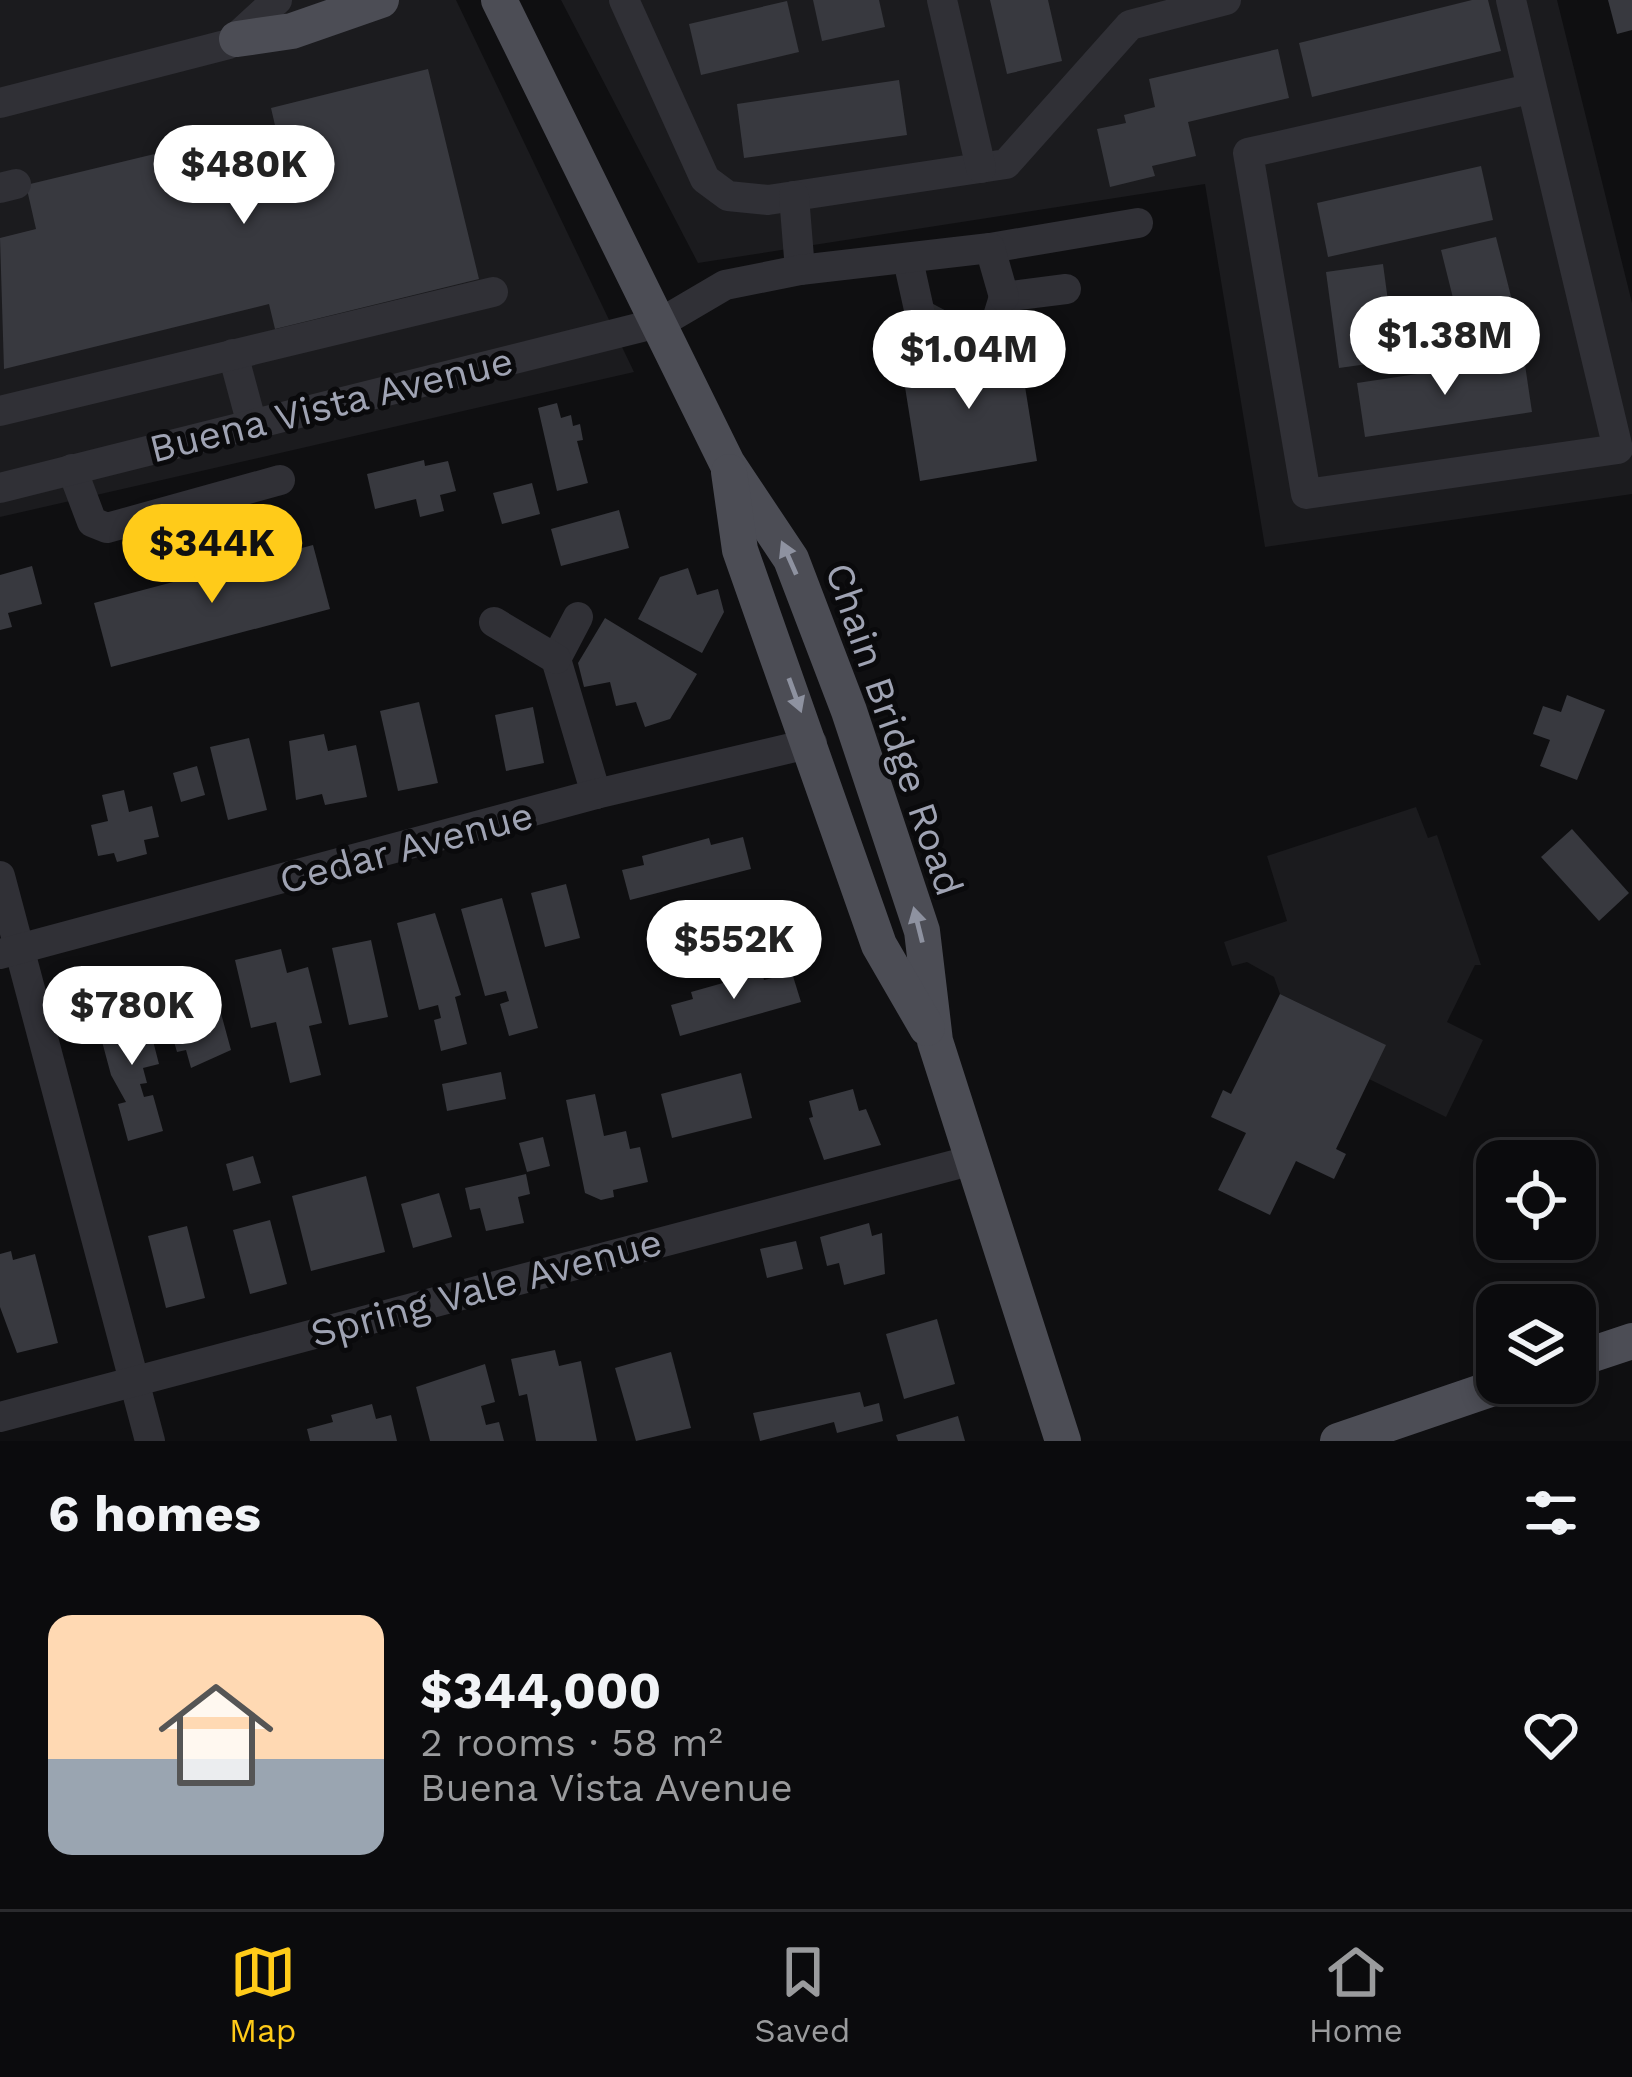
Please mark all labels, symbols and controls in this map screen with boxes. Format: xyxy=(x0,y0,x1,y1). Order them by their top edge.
pin: $480K xyxy=(160,125,328,227)
text: $480K xyxy=(181,141,307,186)
pin: $1.38M xyxy=(1347,296,1543,398)
pin: $1.04M xyxy=(871,310,1067,412)
text: $1.38M xyxy=(1377,312,1513,357)
text: $1.04M xyxy=(900,326,1038,371)
street label: Buena Vista Avenue xyxy=(145,338,517,471)
pin: $344K xyxy=(128,504,296,606)
text: $344K xyxy=(149,520,275,565)
one-way arrow xyxy=(779,540,798,576)
street label: Chain Bridge Road xyxy=(816,557,973,901)
one-way arrow xyxy=(787,677,805,713)
street label: Cedar Avenue xyxy=(275,792,538,903)
pin: $552K xyxy=(650,900,818,1002)
one-way arrow xyxy=(908,907,927,944)
text: $552K xyxy=(674,916,794,961)
pin: $780K xyxy=(48,966,216,1068)
text: $780K xyxy=(70,982,194,1027)
map controls xyxy=(1476,1140,1596,1404)
button: locate xyxy=(1476,1140,1596,1260)
street label: Spring Vale Avenue xyxy=(306,1219,667,1356)
button: layers xyxy=(1476,1284,1596,1404)
icon: filters xyxy=(1518,1480,1584,1546)
text: 6 homes xyxy=(48,1484,261,1543)
text: $344,000 xyxy=(420,1661,661,1720)
icon: home xyxy=(144,1663,288,1807)
icon: heart xyxy=(1518,1702,1584,1768)
text: 2 rooms · 58 m² xyxy=(420,1720,723,1765)
text: Buena Vista Avenue xyxy=(420,1765,793,1810)
tab: Map xyxy=(229,1939,296,2050)
tab: Saved xyxy=(755,1939,850,2050)
tab: Home xyxy=(1309,1939,1403,2050)

